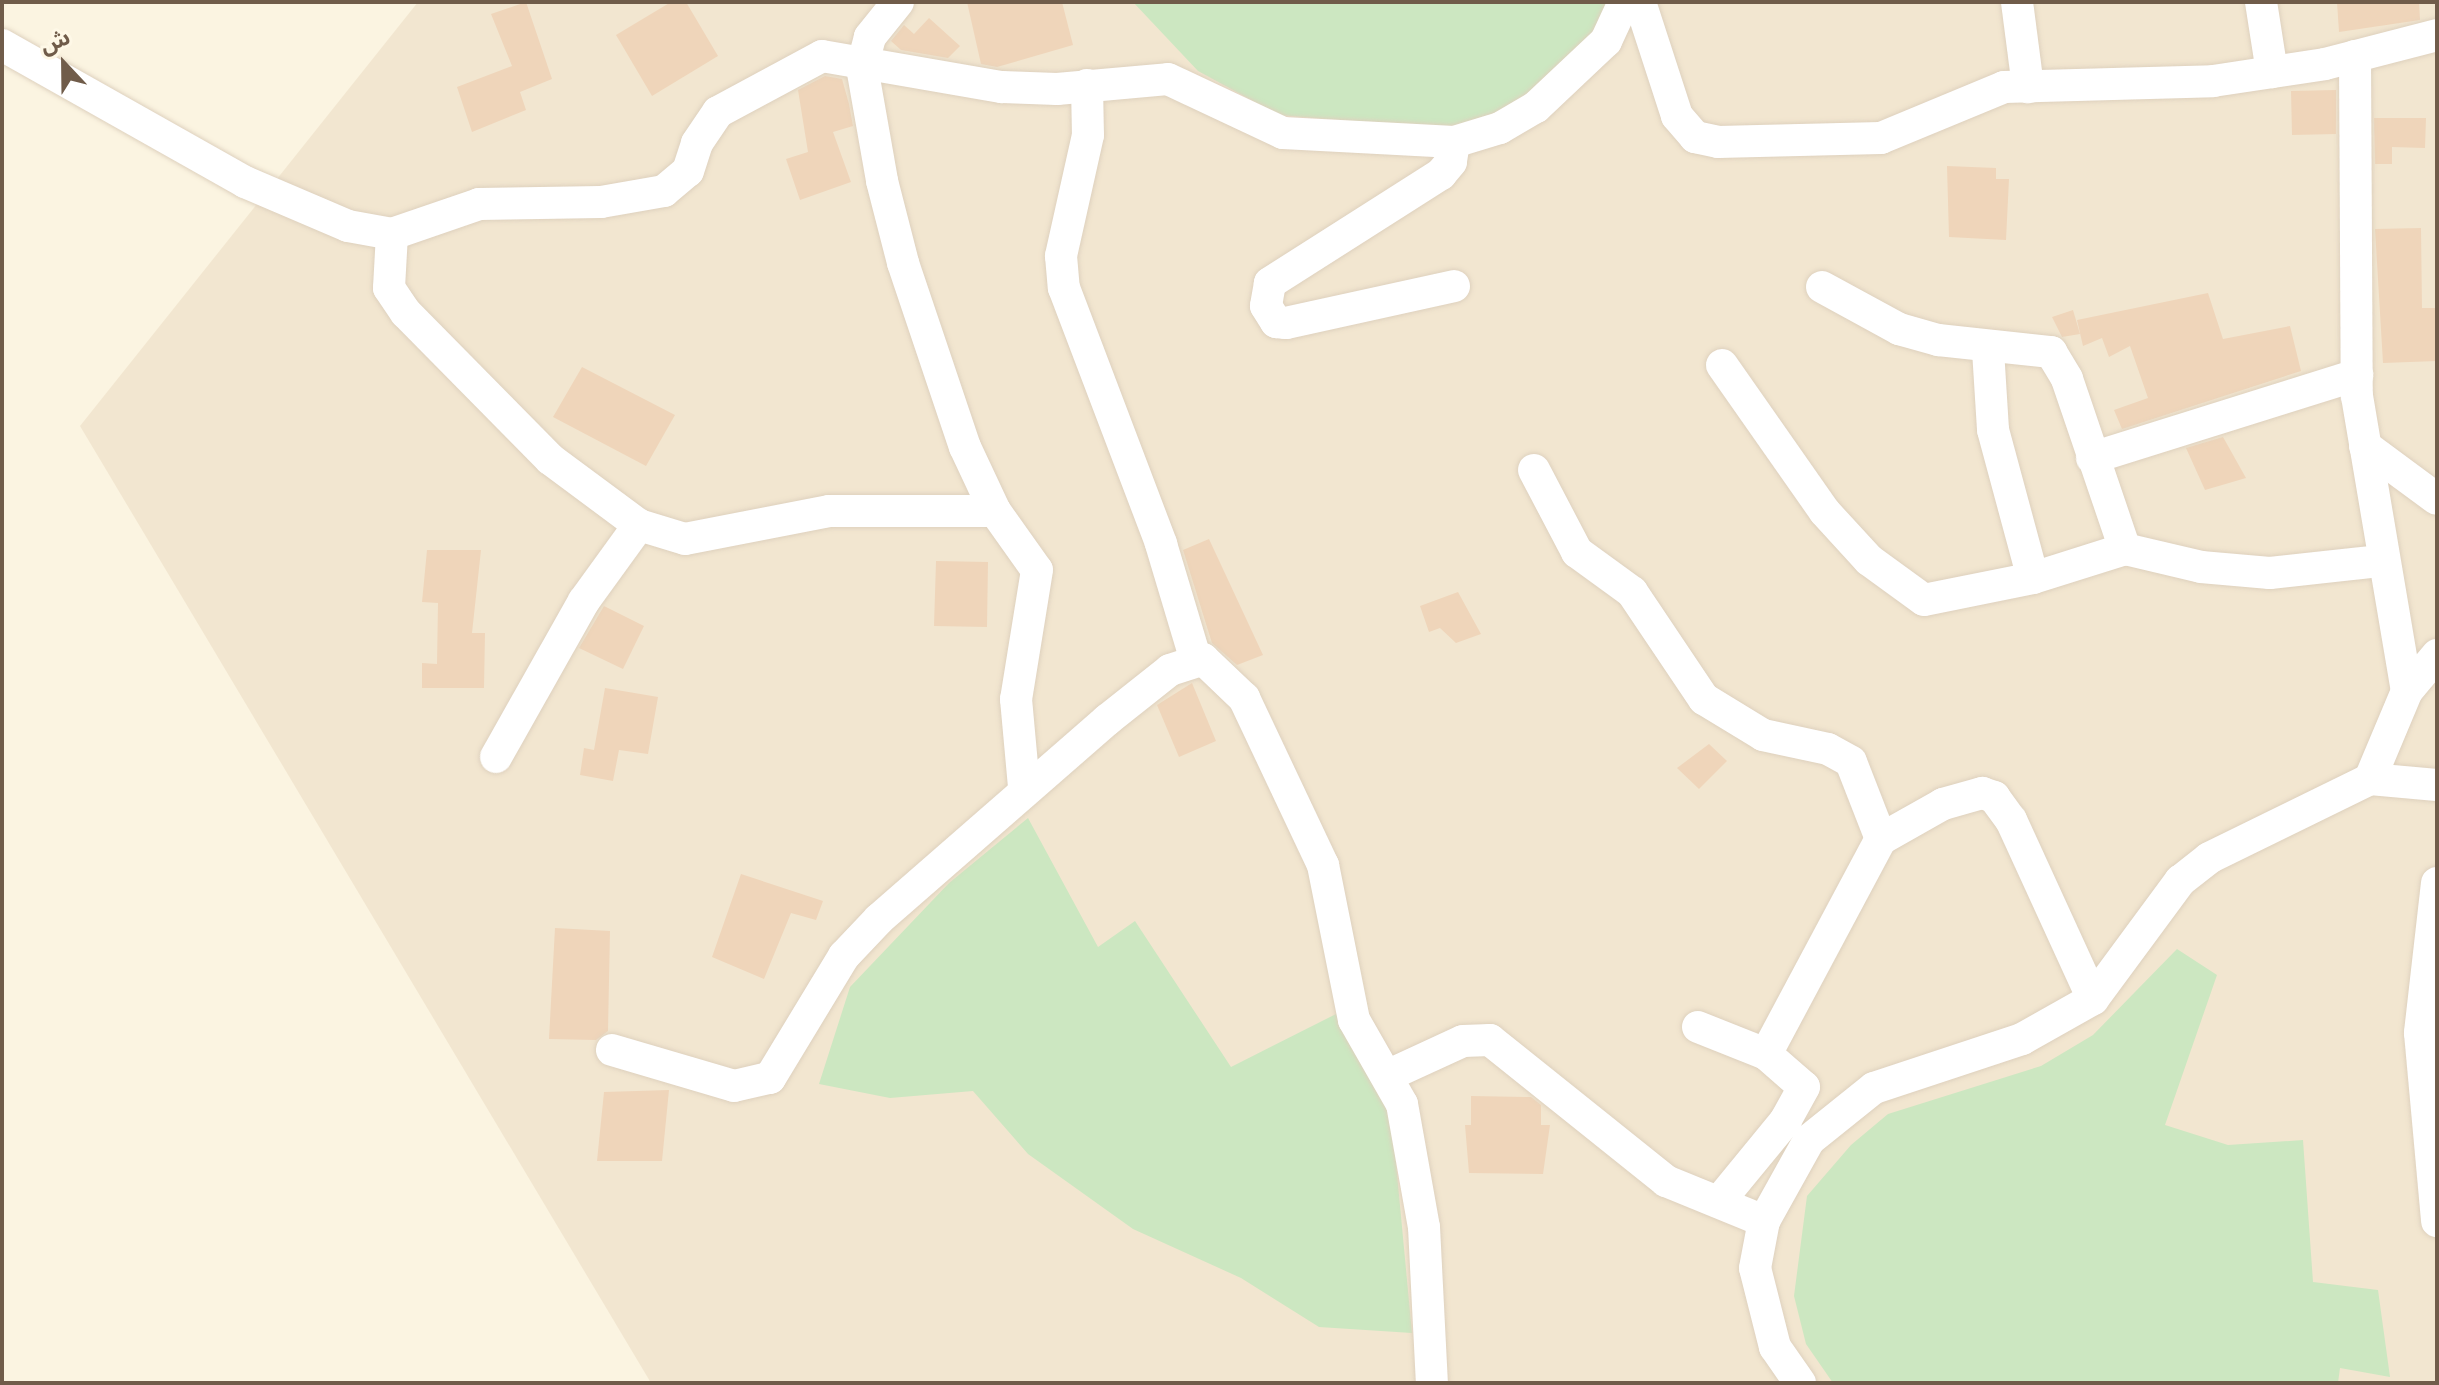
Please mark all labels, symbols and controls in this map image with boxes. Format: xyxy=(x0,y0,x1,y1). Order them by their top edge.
text: ش xyxy=(36,23,74,59)
north arrow xyxy=(24,24,104,104)

